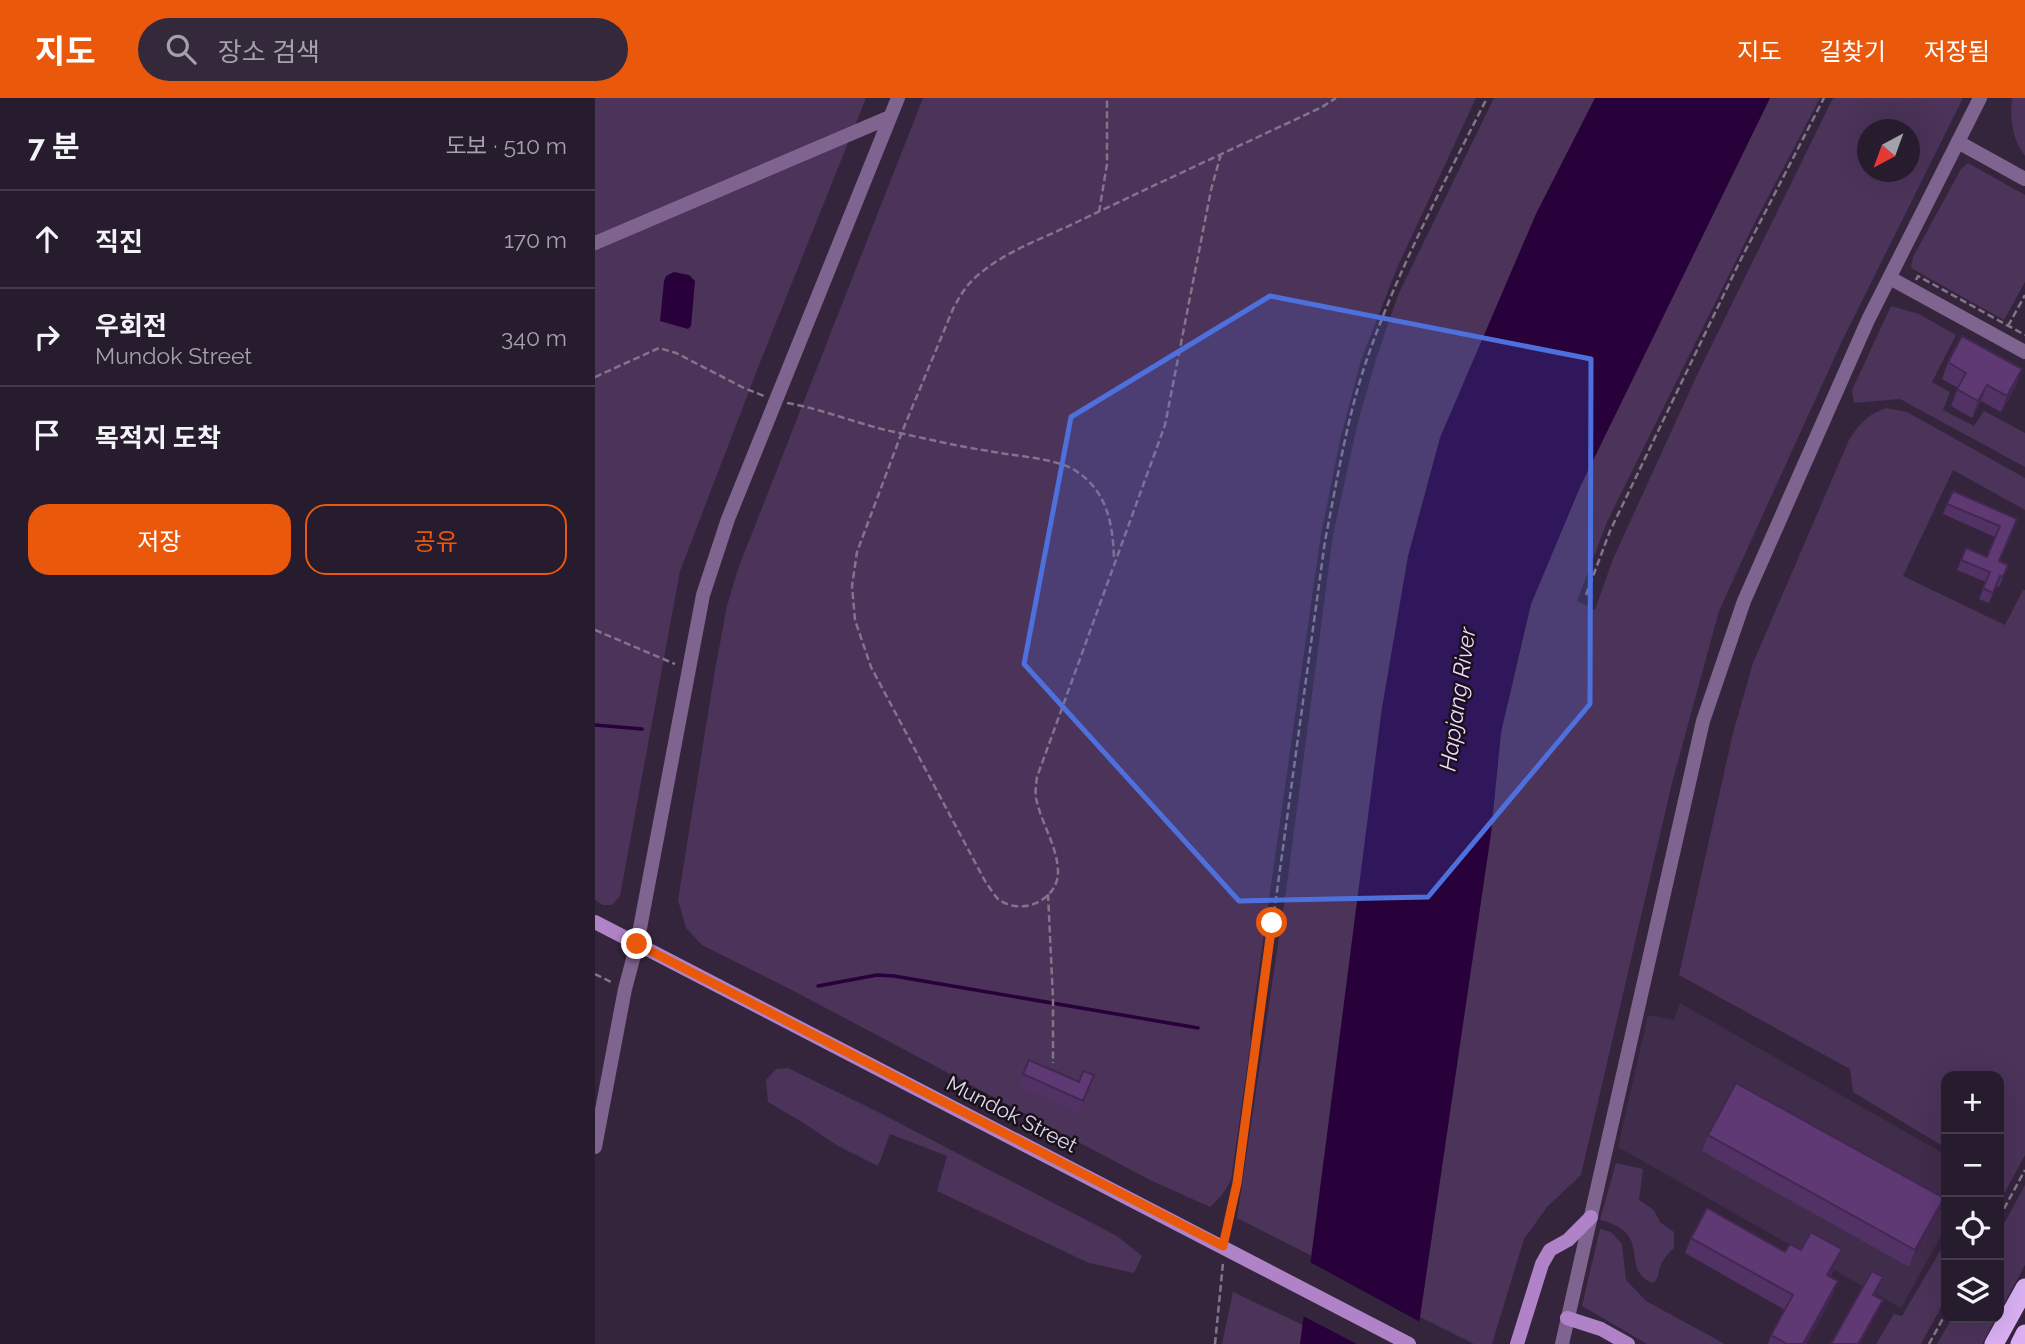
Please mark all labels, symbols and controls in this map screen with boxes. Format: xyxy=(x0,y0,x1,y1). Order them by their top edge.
search box xyxy=(138,18,628,81)
icon: search xyxy=(162,30,200,68)
text: 지도 xyxy=(35,32,96,71)
text: 장소 검색 xyxy=(218,37,320,67)
text: 지도 xyxy=(1737,37,1782,66)
text: 길찾기 xyxy=(1820,37,1886,66)
text: 저장됨 xyxy=(1924,37,1990,66)
north arrow xyxy=(1857,119,1920,182)
text: 7 분 xyxy=(28,129,80,164)
text: 도보 · 510 m xyxy=(445,132,567,159)
icon: ahead xyxy=(28,220,66,258)
text: 170 m xyxy=(504,226,567,253)
text: 직진 xyxy=(95,227,143,257)
text: 우회전 xyxy=(95,311,167,341)
icon: right xyxy=(28,318,66,356)
text: 340 m xyxy=(501,324,567,351)
text: Mundok Street xyxy=(95,342,252,369)
icon: arrive xyxy=(28,416,66,454)
text: 목적지 도착 xyxy=(95,423,221,453)
button: 저장 xyxy=(28,504,291,575)
button: 공유 xyxy=(305,504,567,575)
water label: Hapjang River xyxy=(1434,624,1481,773)
route start xyxy=(1256,907,1287,938)
route end xyxy=(621,928,652,959)
street label: Mundok Street xyxy=(942,1070,1082,1158)
map controls xyxy=(1941,1071,2004,1323)
button: + xyxy=(1941,1071,2004,1134)
button: − xyxy=(1941,1134,2004,1197)
button: locate xyxy=(1941,1197,2004,1260)
button: layers xyxy=(1941,1260,2004,1323)

